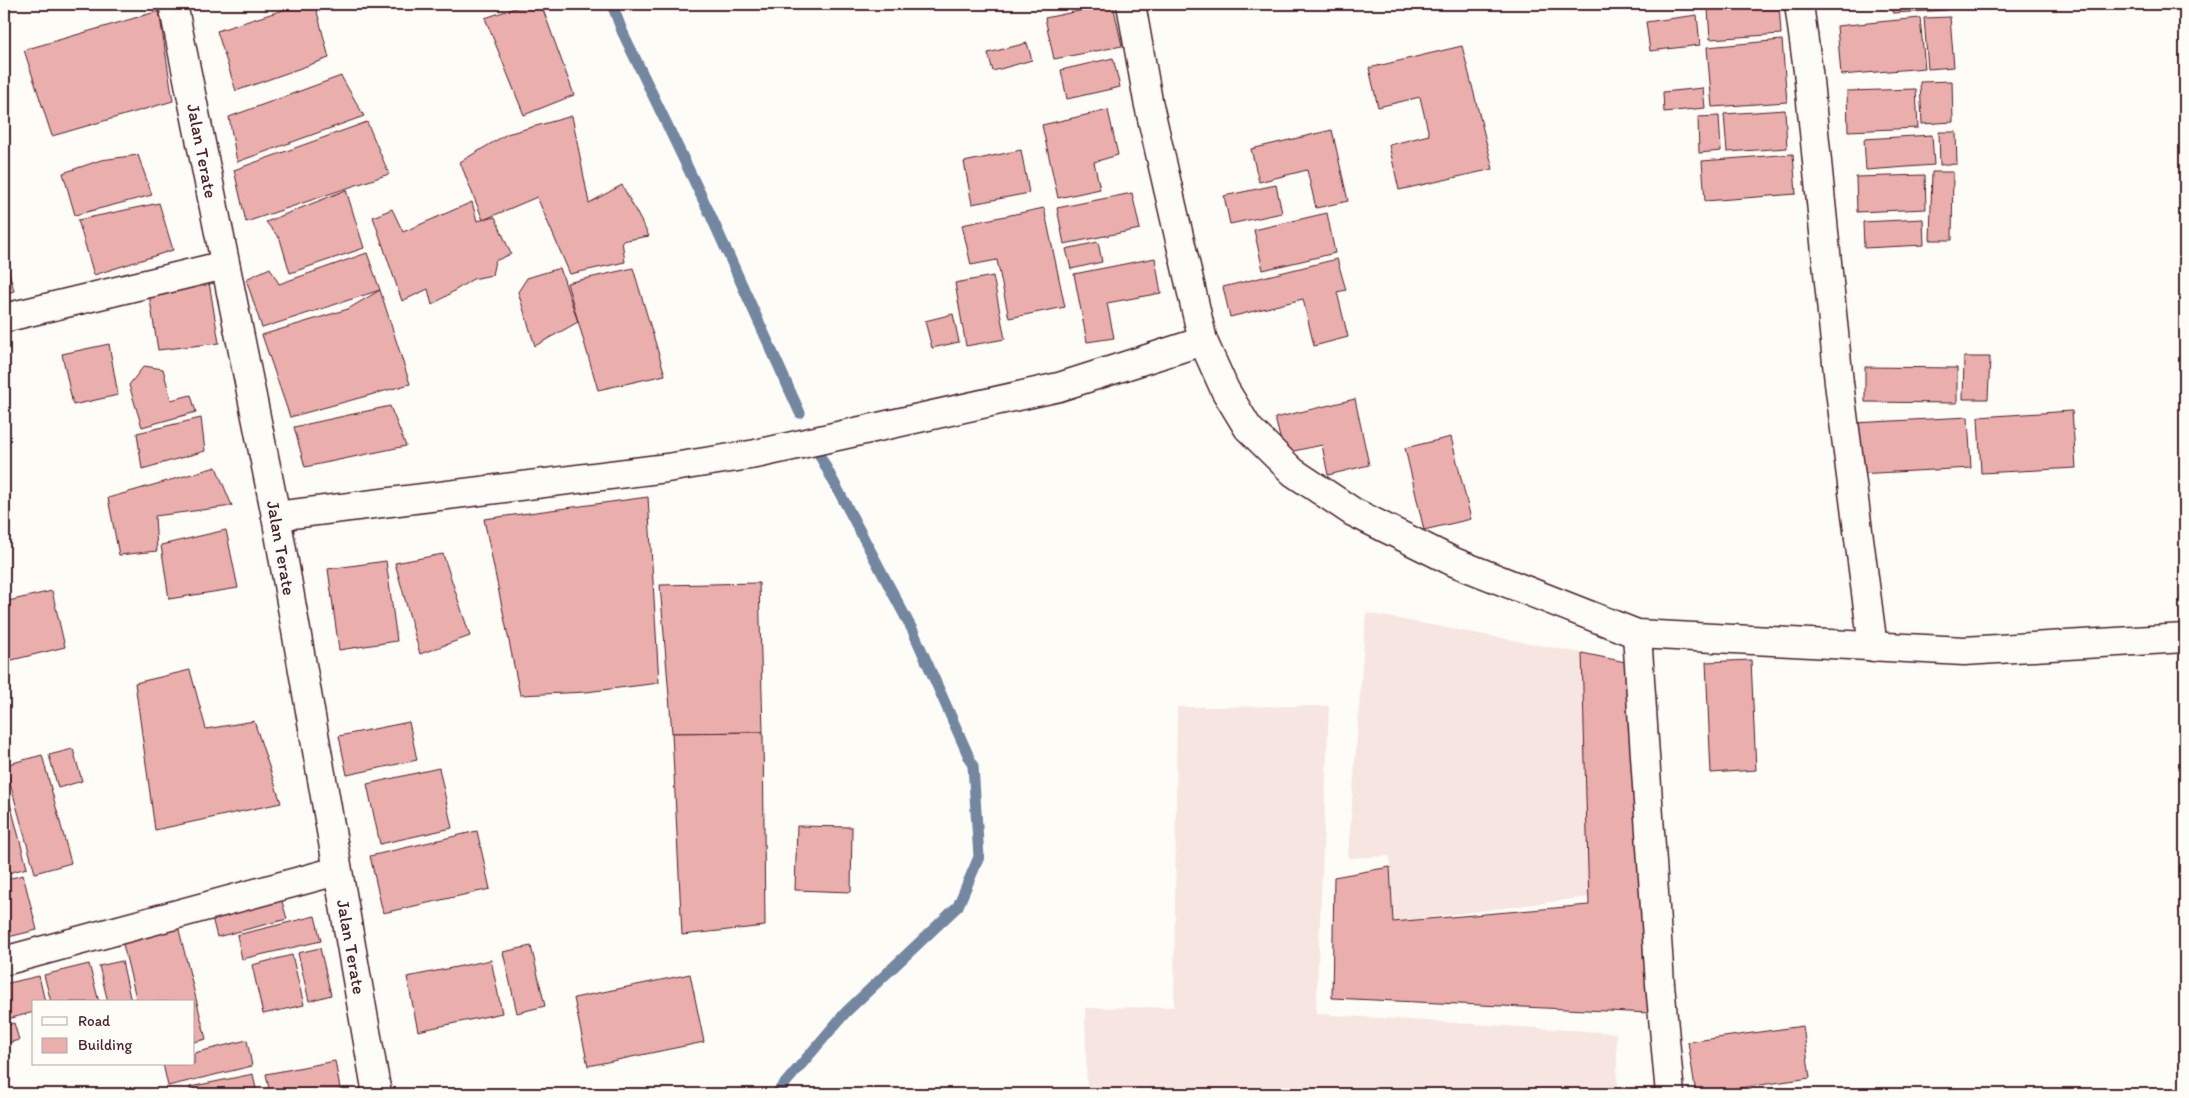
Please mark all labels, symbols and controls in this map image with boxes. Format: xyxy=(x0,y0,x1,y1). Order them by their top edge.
street label: Jalan Terate xyxy=(182,102,222,200)
street label: Jalan Terate xyxy=(262,499,300,597)
street label: Jalan Terate xyxy=(332,898,370,996)
legend xyxy=(32,1000,195,1066)
text: Road xyxy=(78,1012,111,1030)
text: Building xyxy=(78,1036,132,1054)

